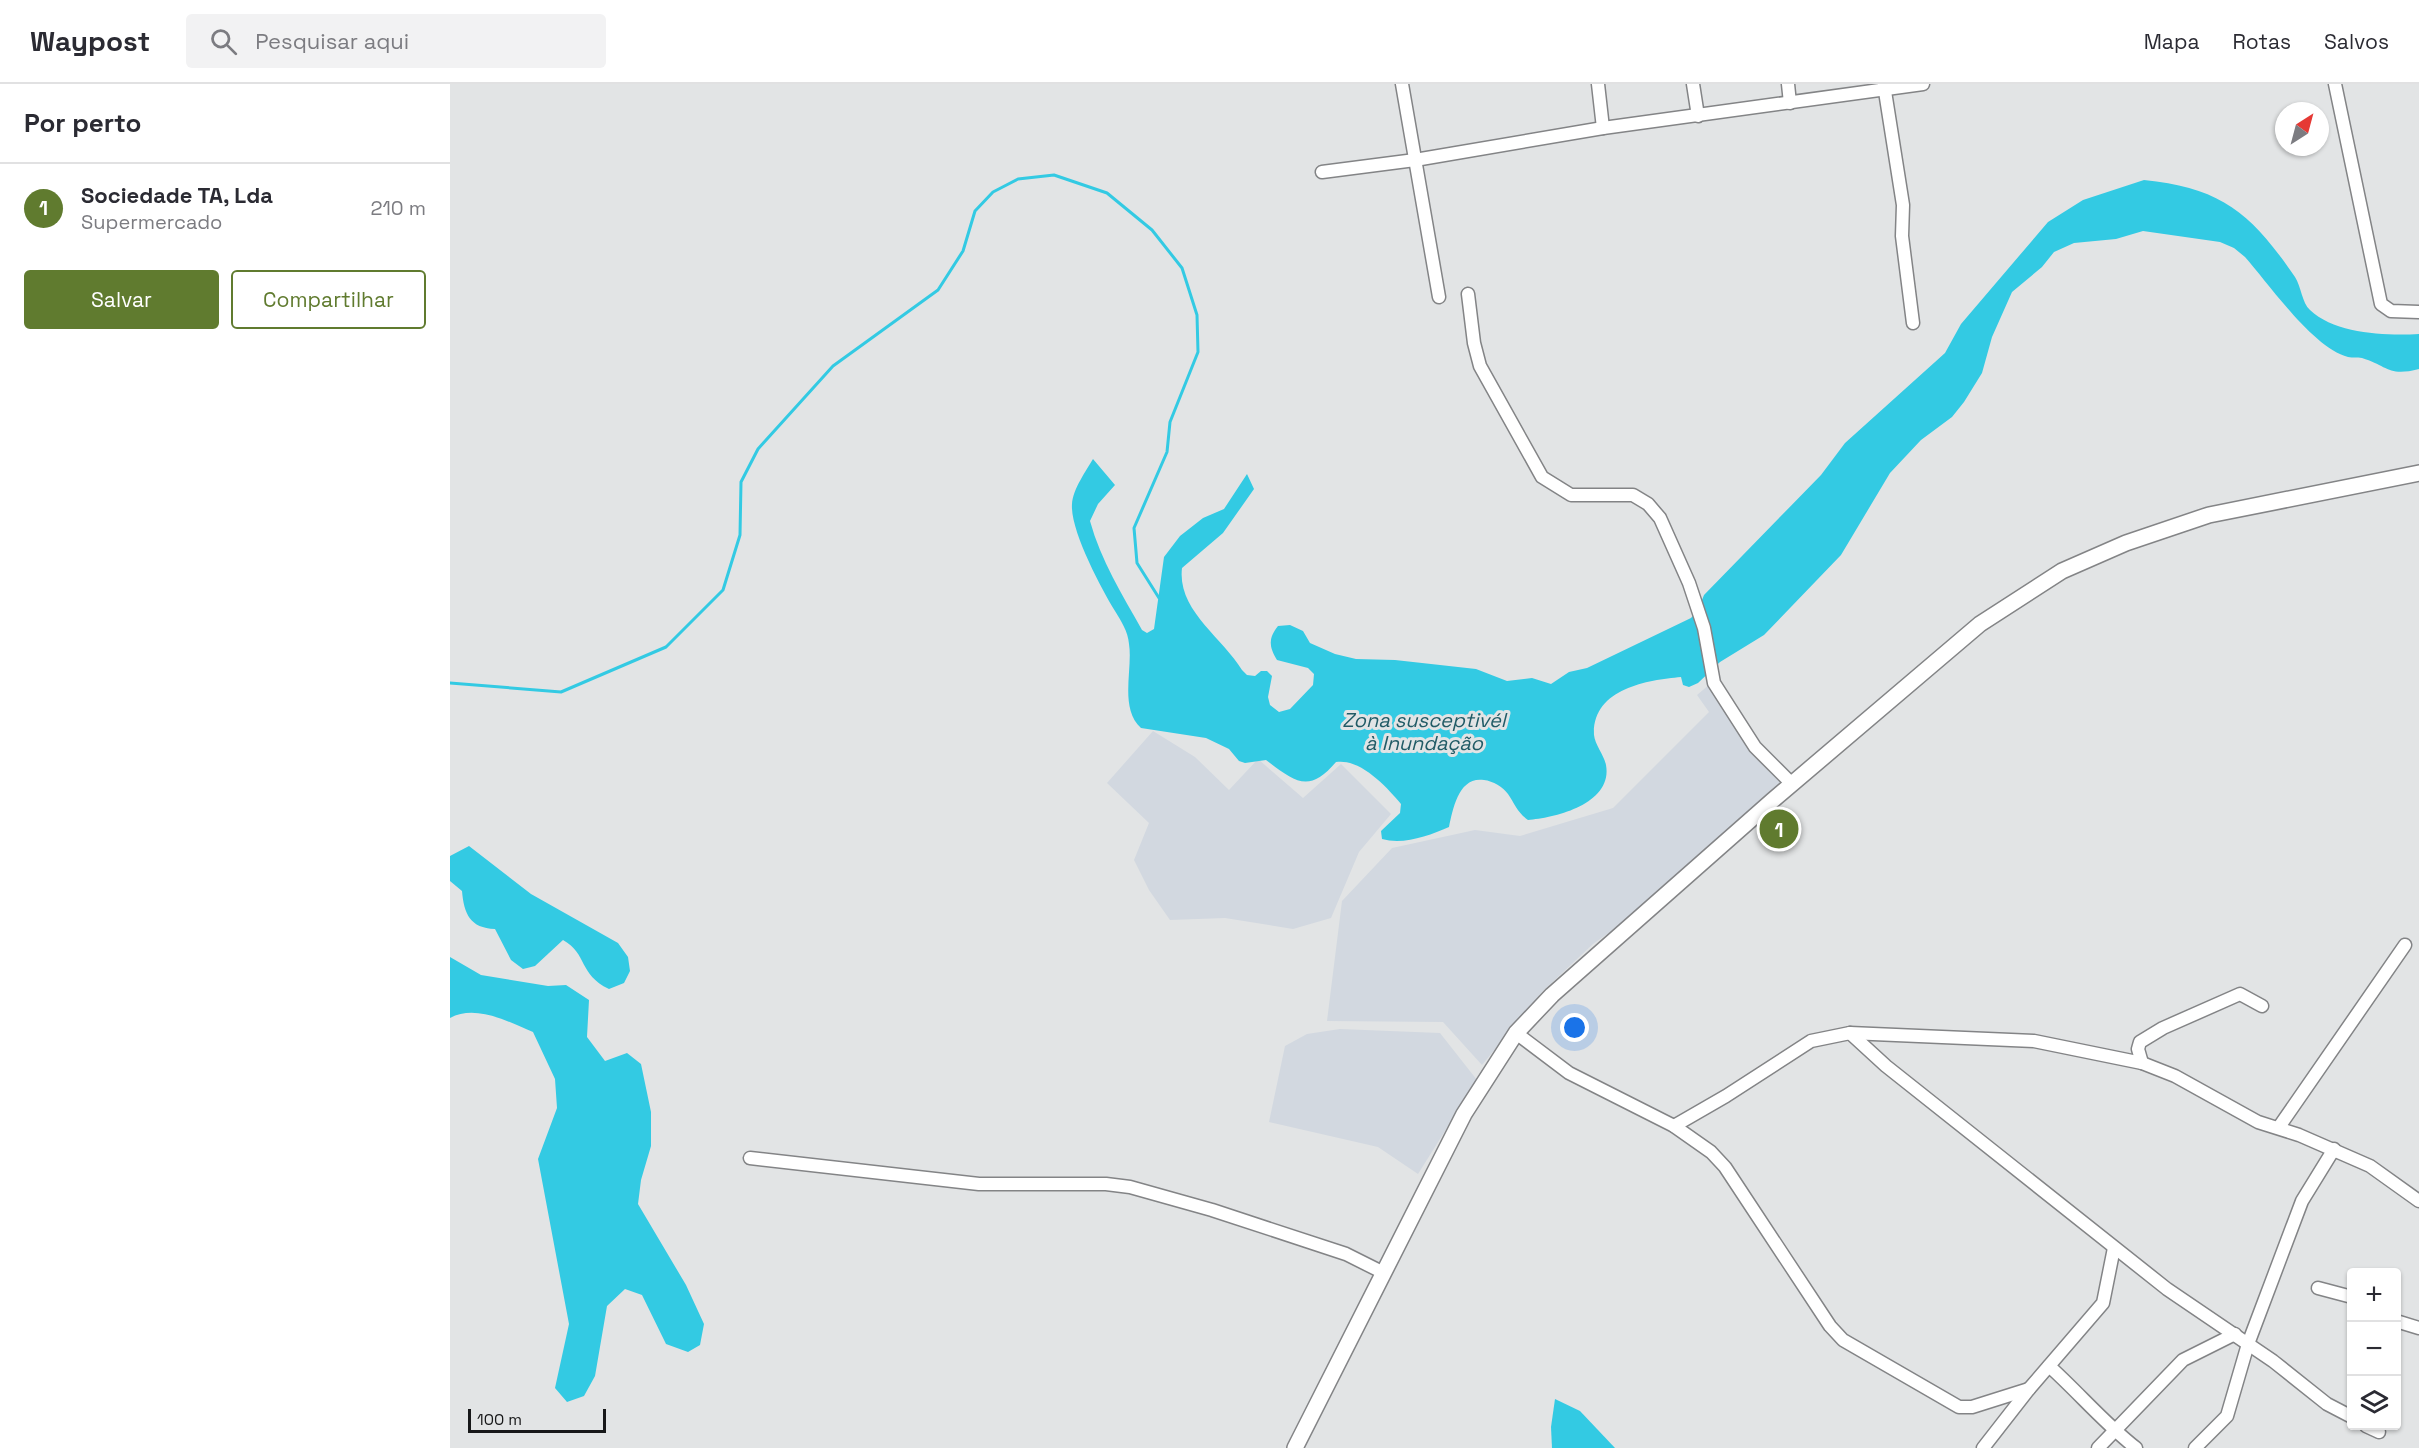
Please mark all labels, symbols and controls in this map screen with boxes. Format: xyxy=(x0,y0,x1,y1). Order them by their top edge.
search box xyxy=(186,14,606,68)
text: Waypost xyxy=(30,23,150,59)
icon: search xyxy=(207,25,240,58)
text: Pesquisar aqui xyxy=(255,27,409,55)
text: Mapa xyxy=(2144,28,2199,55)
text: Rotas xyxy=(2232,28,2291,55)
text: Salvos xyxy=(2324,28,2389,55)
north arrow xyxy=(2275,102,2329,156)
text: Por perto xyxy=(24,106,141,140)
text: Sociedade TA, Lda xyxy=(81,181,273,209)
text: 1 xyxy=(39,195,48,221)
text: 210 m xyxy=(370,195,426,221)
text: Supermercado xyxy=(81,209,222,235)
button: Salvar xyxy=(24,270,219,329)
button: Compartilhar xyxy=(231,270,426,329)
water label: Zona susceptivél à Inundação xyxy=(1342,707,1508,756)
pin: 1 xyxy=(1760,806,1798,852)
your location xyxy=(1560,1013,1589,1042)
map controls xyxy=(2347,1268,2401,1430)
button: + xyxy=(2347,1268,2401,1322)
button: − xyxy=(2347,1322,2401,1376)
button: layers xyxy=(2347,1376,2401,1430)
scale bar xyxy=(468,1406,606,1434)
text: 100 m xyxy=(477,1409,522,1430)

